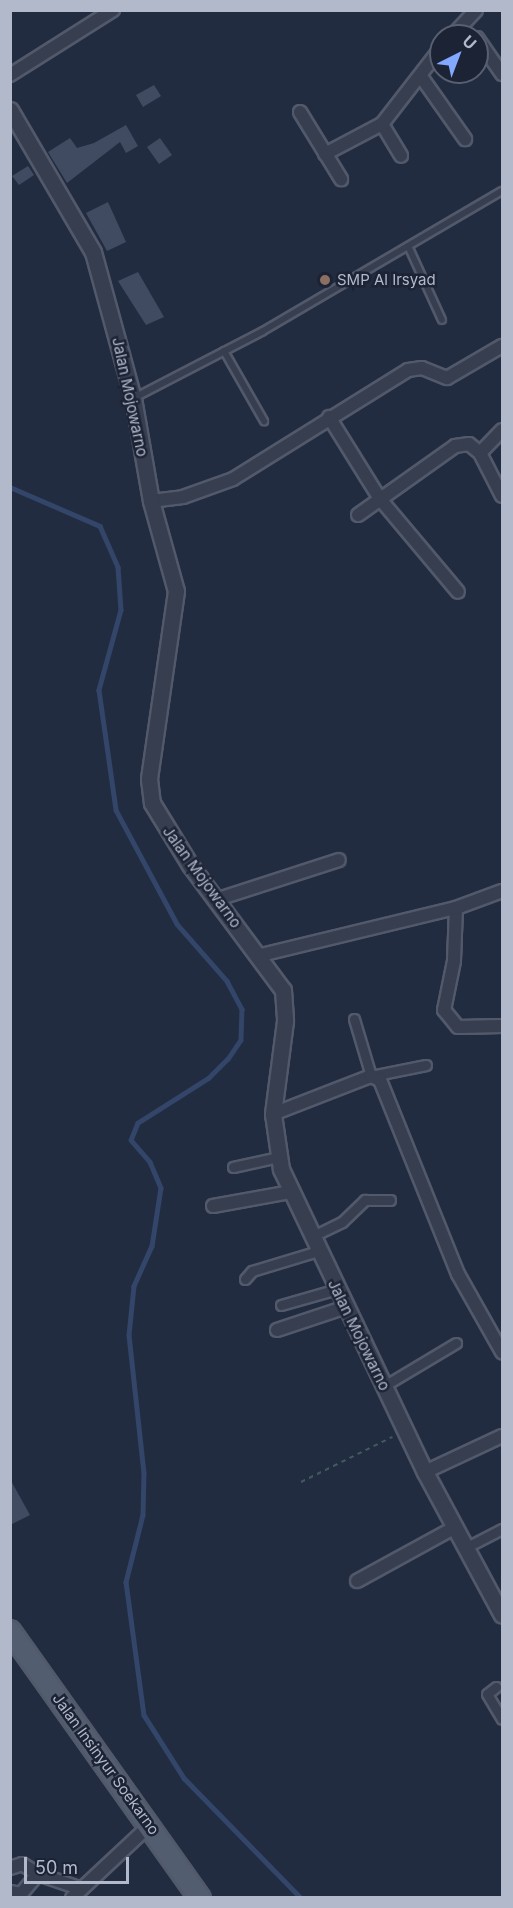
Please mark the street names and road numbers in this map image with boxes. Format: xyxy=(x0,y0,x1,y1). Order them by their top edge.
street label: Jalan Mojowarno xyxy=(109,336,151,458)
street label: Jalan Mojowarno xyxy=(159,823,245,931)
street label: Jalan Mojowarno xyxy=(324,1276,394,1394)
street label: Jalan Insinyur Soekarno xyxy=(49,1690,163,1838)

